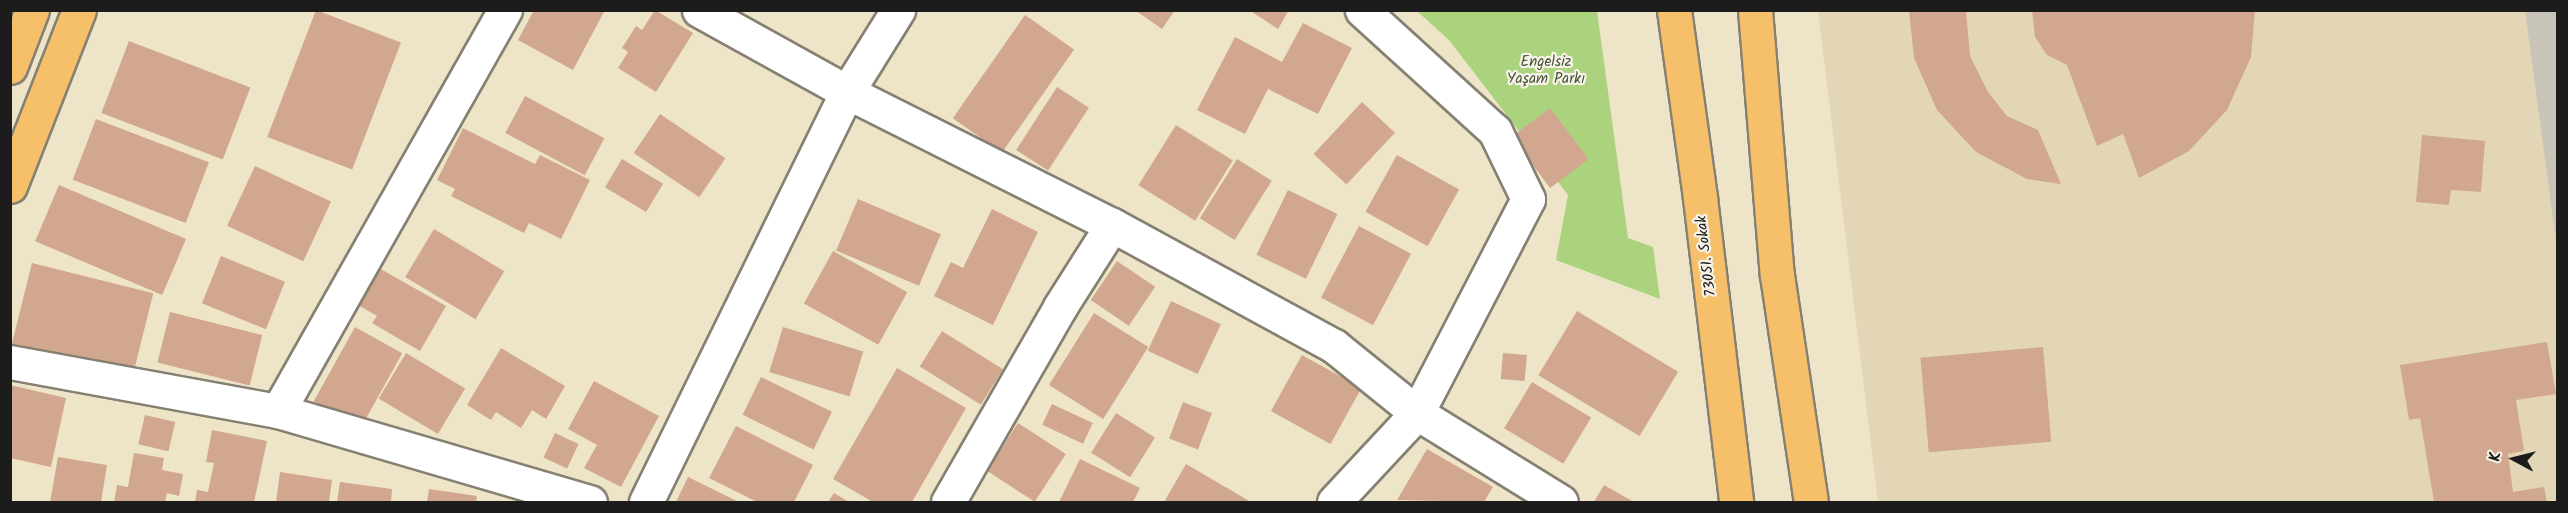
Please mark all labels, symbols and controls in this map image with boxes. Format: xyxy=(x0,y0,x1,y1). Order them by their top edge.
park label: Engelsiz Yaşam Parkı xyxy=(1507,53,1585,88)
street label: 73051. Sokak xyxy=(1693,215,1721,297)
north arrow xyxy=(2484,429,2544,489)
text: K xyxy=(2483,450,2509,463)

